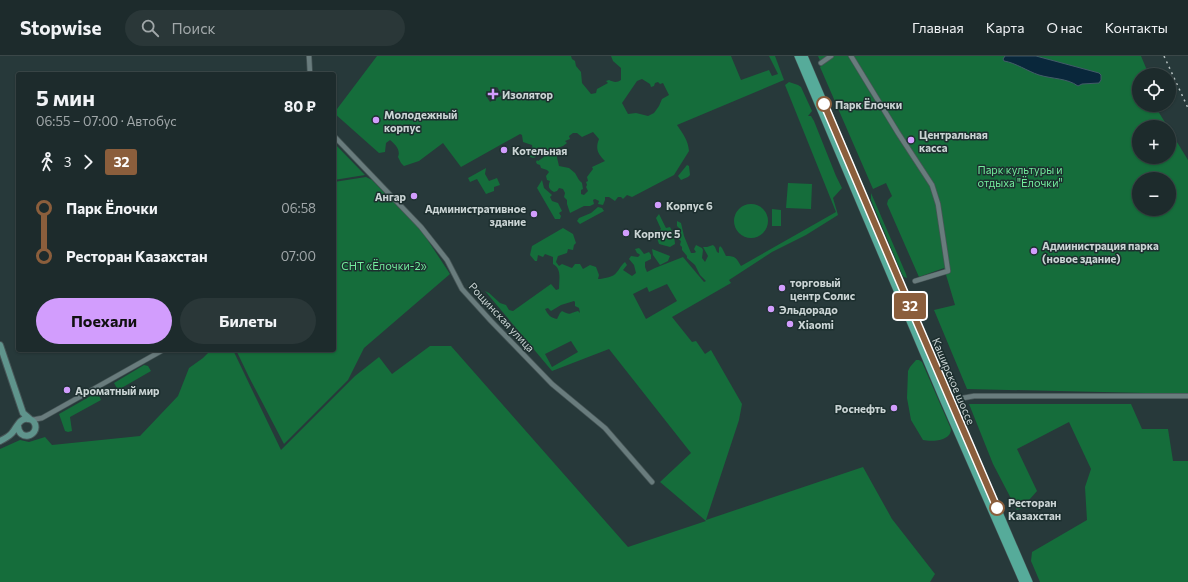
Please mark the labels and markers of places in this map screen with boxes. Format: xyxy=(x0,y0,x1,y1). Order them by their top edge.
marker: Изолятор xyxy=(487,88,499,100)
place label: Изолятор xyxy=(502,88,554,101)
marker: Парк Ёлочки xyxy=(816,96,832,112)
place label: Парк Ёлочки xyxy=(835,98,902,111)
place label: Молодежный корпус xyxy=(384,108,457,134)
marker: Молодежный корпус xyxy=(371,115,381,125)
place label: Центральная касса xyxy=(919,128,988,154)
marker: Центральная касса xyxy=(906,135,916,145)
place label: Котельная xyxy=(512,144,567,157)
marker: Котельная xyxy=(499,145,509,155)
place label: Ангар xyxy=(375,190,407,203)
marker: Ангар xyxy=(409,191,419,201)
place label: Корпус 6 xyxy=(666,199,713,212)
marker: Корпус 6 xyxy=(653,200,663,210)
place label: Административное здание xyxy=(425,202,526,228)
marker: Административное здание xyxy=(529,209,539,219)
place label: Корпус 5 xyxy=(634,227,680,240)
marker: Корпус 5 xyxy=(621,228,631,238)
place label: Администрация парка (новое здание) xyxy=(1042,239,1159,265)
marker: Администрация парка (новое здание) xyxy=(1029,246,1039,256)
place label: торговый центр Солис xyxy=(790,276,855,302)
marker: торговый центр Солис xyxy=(777,283,787,293)
place label: Эльдорадо xyxy=(779,303,838,316)
marker: Эльдорадо xyxy=(766,304,776,314)
place label: Xiaomi xyxy=(798,318,834,331)
marker: Xiaomi xyxy=(785,319,795,329)
place label: Ароматный мир xyxy=(75,384,160,397)
marker: Ароматный мир xyxy=(62,385,72,395)
place label: Роснефть xyxy=(835,402,886,415)
marker: Роснефть xyxy=(889,403,899,413)
place label: Ресторан Казахстан xyxy=(1008,496,1061,522)
marker: Ресторан Казахстан xyxy=(989,500,1005,516)

